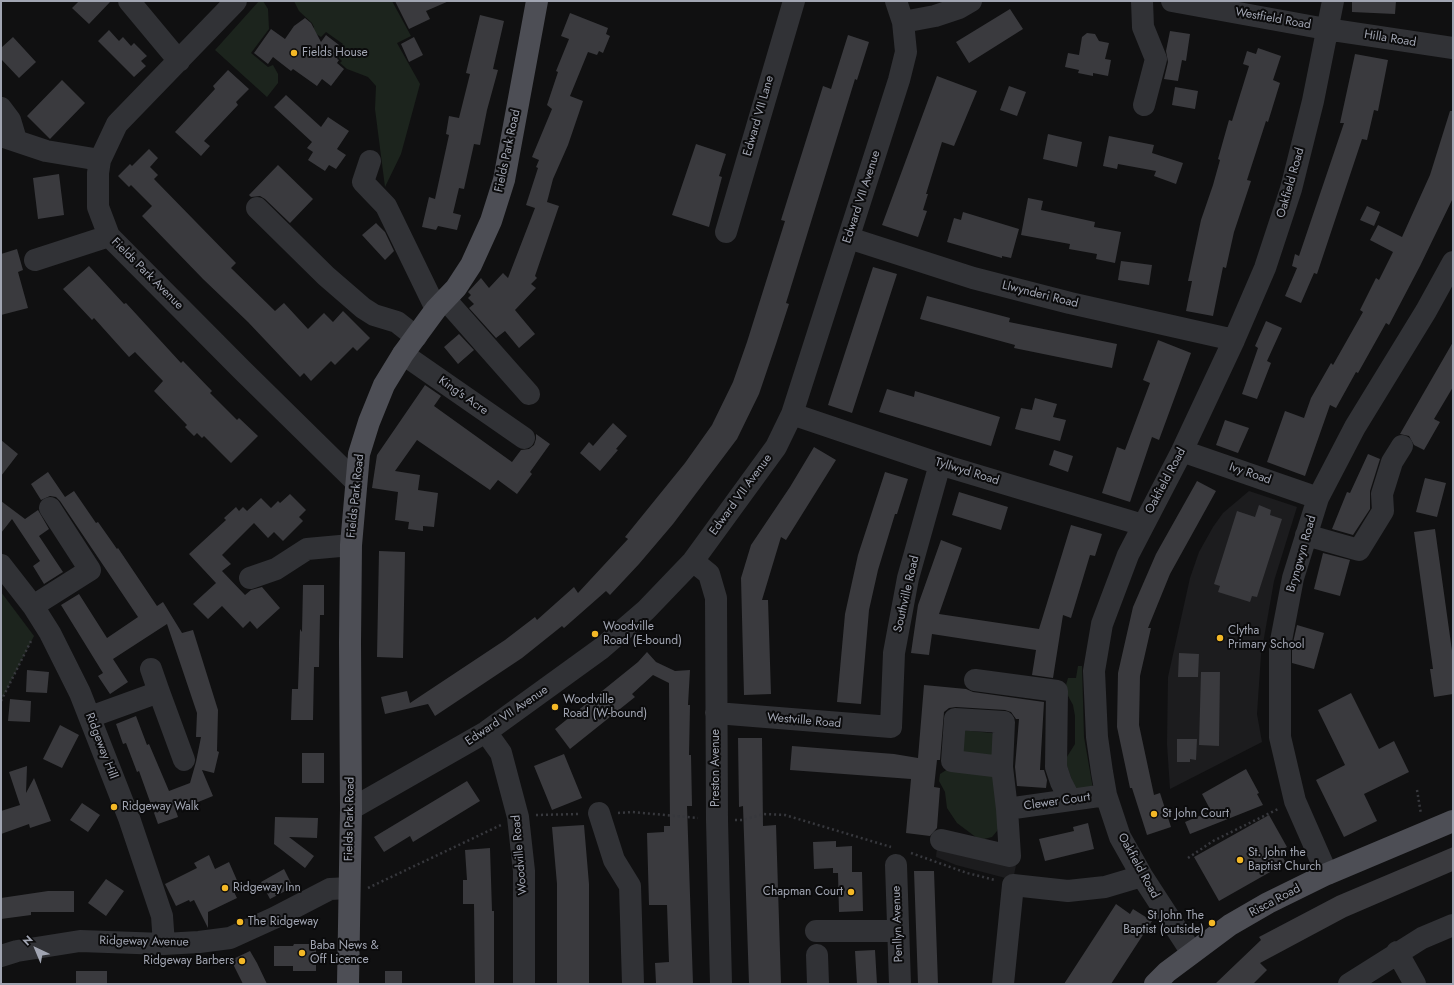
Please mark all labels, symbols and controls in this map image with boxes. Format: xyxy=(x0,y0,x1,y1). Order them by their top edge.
street label: Westfield Road xyxy=(1234,5,1312,33)
street label: Hilla Road xyxy=(1363,28,1417,50)
place label: Fields House xyxy=(302,46,368,60)
marker: Fields House xyxy=(289,48,299,58)
street label: Edward VII Lane xyxy=(741,74,777,158)
street label: Fields Park Road xyxy=(492,108,524,194)
street label: Oakfield Road xyxy=(1274,146,1308,220)
street label: Edward VII Avenue xyxy=(840,149,884,245)
street label: Fields Park Avenue xyxy=(108,235,186,313)
street label: Llwynderi Road xyxy=(1000,279,1080,311)
street label: King's Acre xyxy=(435,374,491,418)
street label: Oakfield Road xyxy=(1143,446,1189,516)
street label: Edward VII Avenue xyxy=(707,452,775,538)
street label: Fields Park Road xyxy=(344,453,368,539)
street label: Tyllwyd Road xyxy=(933,455,1001,489)
street label: Ivy Road xyxy=(1227,460,1273,488)
street label: Bryngwyn Road xyxy=(1284,514,1320,594)
street label: Southville Road xyxy=(891,554,923,634)
place label: Woodville Road (E-bound) xyxy=(603,620,682,648)
place label: Clytha Primary School xyxy=(1228,624,1305,652)
marker: Woodville Road (E-bound) xyxy=(590,629,600,639)
marker: Clytha Primary School xyxy=(1215,633,1225,643)
street label: Edward VII Avenue xyxy=(463,683,551,749)
place label: Woodville Road (W-bound) xyxy=(563,693,647,721)
marker: Woodville Road (W-bound) xyxy=(550,702,560,712)
street label: Ridgeway Hill xyxy=(82,711,120,781)
street label: Westville Road xyxy=(766,711,842,731)
street label: Preston Avenue xyxy=(709,729,723,807)
street label: Fields Park Road xyxy=(342,777,358,861)
street label: Clewer Court xyxy=(1023,790,1091,814)
place label: Ridgeway Walk xyxy=(122,800,199,814)
marker: Ridgeway Walk xyxy=(109,802,119,812)
place label: St John Court xyxy=(1162,807,1229,821)
marker: St John Court xyxy=(1149,809,1159,819)
street label: Woodville Road xyxy=(509,814,531,896)
street label: Oakfield Road xyxy=(1114,831,1162,901)
place label: St. John the Baptist Church xyxy=(1248,846,1321,874)
marker: St. John the Baptist Church xyxy=(1235,855,1245,865)
place label: Ridgeway Inn xyxy=(233,881,301,895)
street label: Risca Road xyxy=(1247,882,1303,920)
marker: Ridgeway Inn xyxy=(220,883,230,893)
place label: Chapman Court xyxy=(763,885,843,899)
street label: Penllyn Avenue xyxy=(889,885,907,963)
marker: Chapman Court xyxy=(846,887,856,897)
place label: St John The Baptist (outside) xyxy=(1123,909,1204,937)
place label: The Ridgeway xyxy=(248,915,318,929)
marker: The Ridgeway xyxy=(235,917,245,927)
marker: St John The Baptist (outside) xyxy=(1207,918,1217,928)
north arrow xyxy=(16,929,56,969)
text: N xyxy=(19,932,36,949)
street label: Ridgeway Avenue xyxy=(99,934,189,950)
place label: Baba News & Off Licence xyxy=(310,939,379,967)
marker: Baba News & Off Licence xyxy=(297,948,307,958)
place label: Ridgeway Barbers xyxy=(143,954,234,968)
marker: Ridgeway Barbers xyxy=(237,956,247,966)

